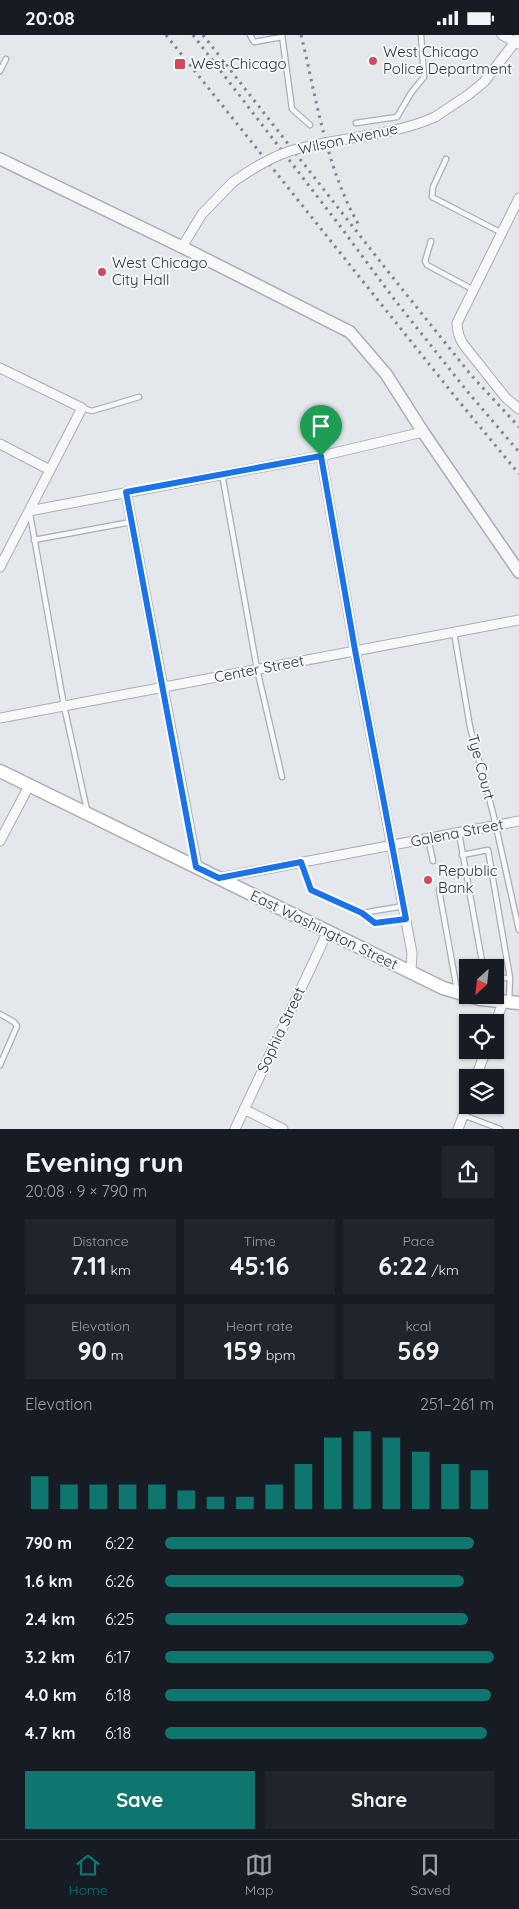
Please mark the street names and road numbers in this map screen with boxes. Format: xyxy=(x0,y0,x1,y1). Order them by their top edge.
street label: Wilson Avenue xyxy=(296,119,399,158)
street label: Center Street xyxy=(212,650,306,687)
street label: Tye Court xyxy=(464,732,499,802)
street label: Galena Street xyxy=(409,814,505,851)
street label: East Washington Street xyxy=(247,886,401,974)
street label: Sophia Street xyxy=(252,984,309,1076)

